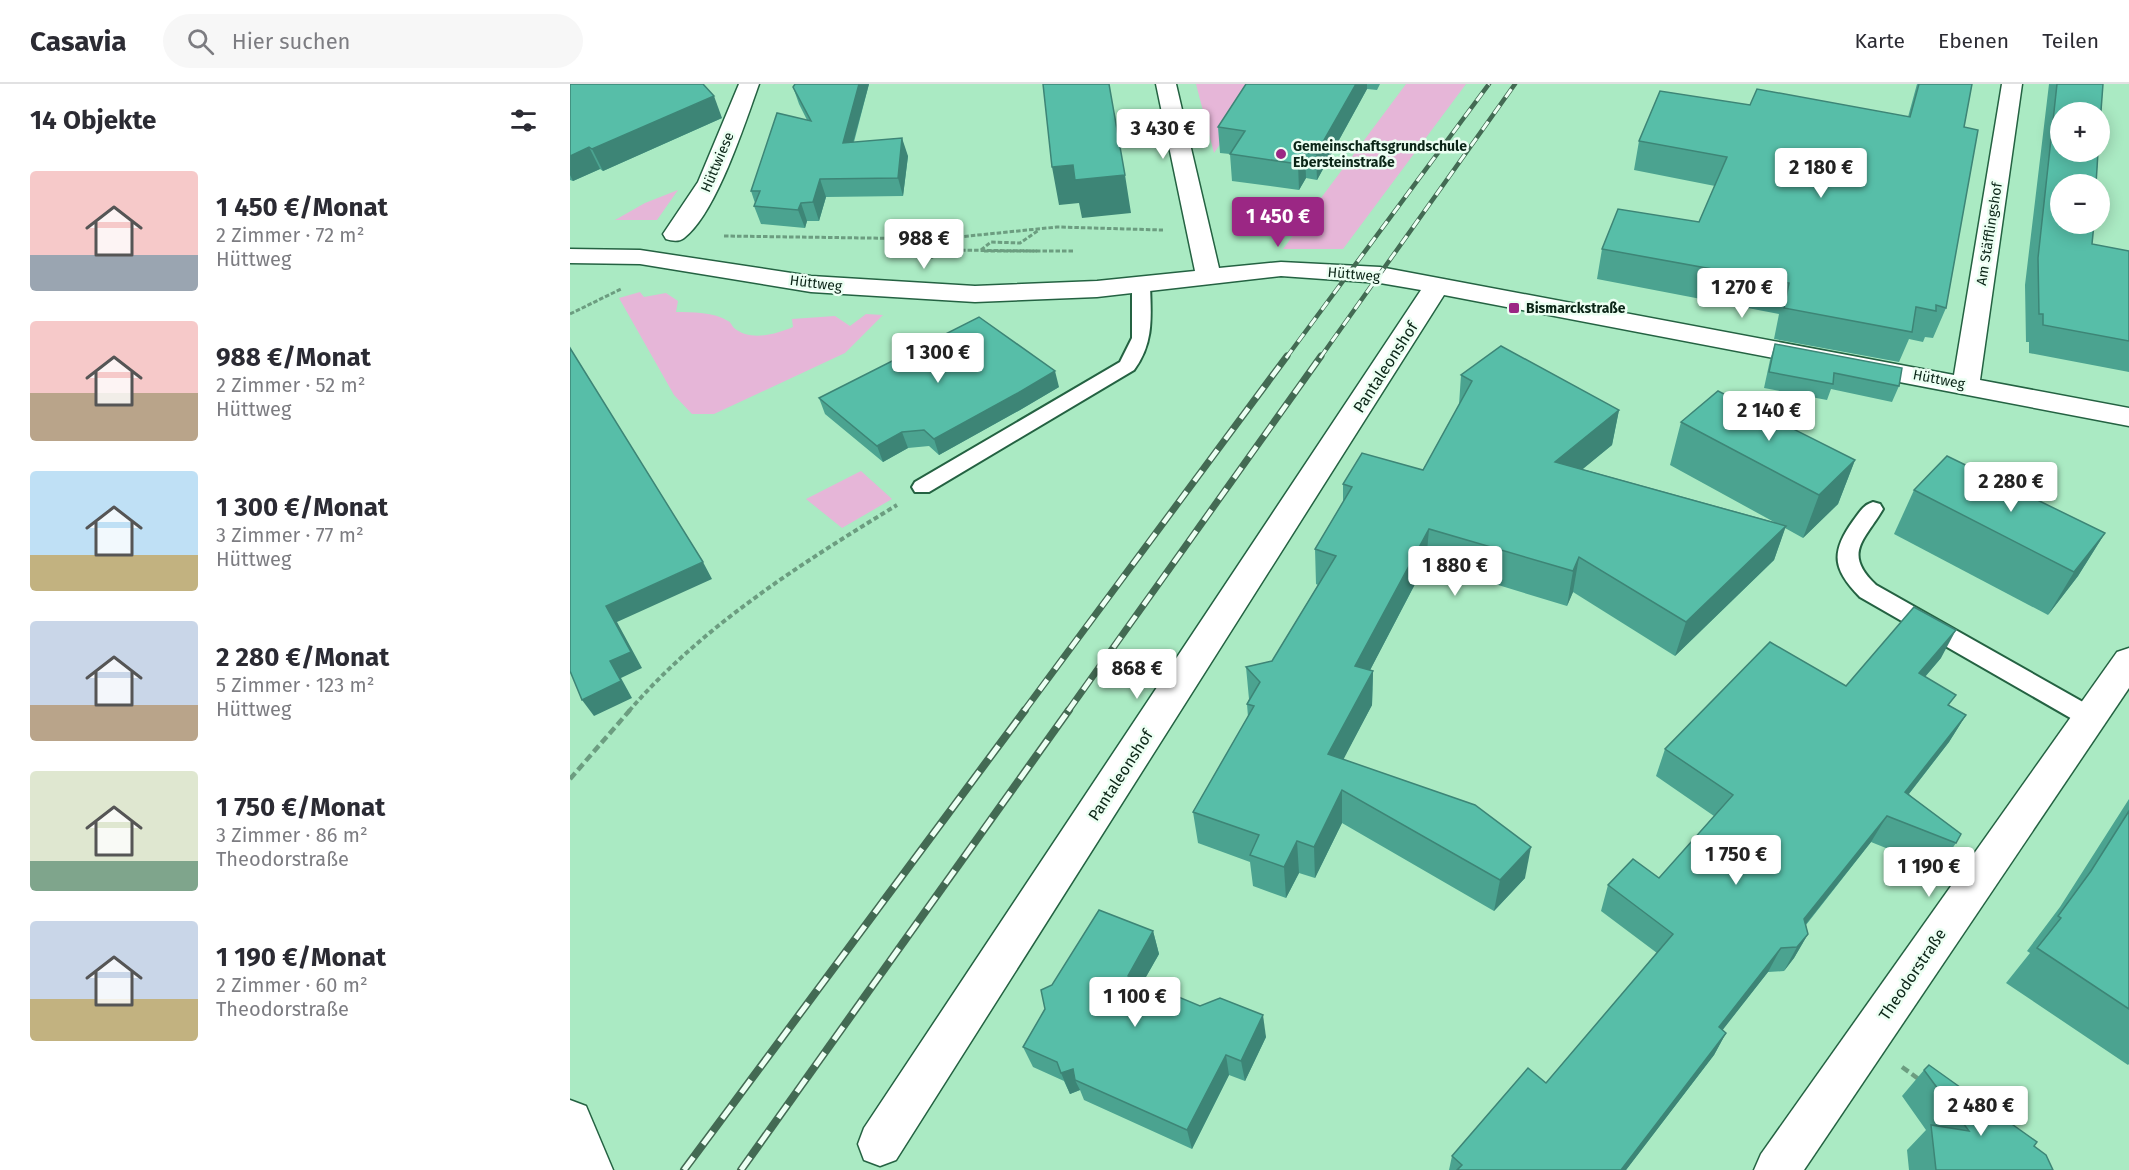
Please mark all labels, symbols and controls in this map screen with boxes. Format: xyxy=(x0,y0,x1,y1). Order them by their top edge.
search box xyxy=(163,14,583,68)
text: Casavia xyxy=(30,25,127,58)
icon: search xyxy=(184,25,217,58)
text: Hier suchen xyxy=(232,28,351,55)
text: Karte xyxy=(1854,28,1905,54)
text: Ebenen xyxy=(1938,28,2009,54)
text: Teilen xyxy=(2042,28,2099,54)
map controls xyxy=(2050,102,2110,234)
button: + xyxy=(2050,102,2110,162)
icon: filters xyxy=(507,104,540,137)
text: 14 Objekte xyxy=(30,105,156,136)
pin: 3 430 € xyxy=(1108,109,1218,160)
text: 3 430 € xyxy=(1131,116,1195,140)
street label: Hüttwiese xyxy=(697,130,738,195)
place label: Gemeinschaftsgrundschule Ebersteinstraße xyxy=(1293,138,1467,171)
marker: Gemeinschaftsgrundschule Ebersteinstraße xyxy=(1274,147,1288,161)
pin: 2 180 € xyxy=(1766,148,1876,199)
text: 2 180 € xyxy=(1789,155,1853,179)
button: − xyxy=(2050,174,2110,234)
street label: Am Stäfflingshof xyxy=(1973,180,2006,287)
text: 1 450 €/Monat xyxy=(216,192,388,223)
icon: home xyxy=(78,195,150,267)
pin: 1 450 € xyxy=(1223,197,1333,248)
text: 1 450 € xyxy=(1246,204,1310,228)
pin: 988 € xyxy=(882,219,966,270)
text: 2 Zimmer · 72 m² xyxy=(216,223,364,247)
text: 988 € xyxy=(899,226,950,250)
text: Hüttweg xyxy=(216,247,291,271)
street label: Hüttweg xyxy=(1327,264,1382,285)
pin: 1 270 € xyxy=(1687,268,1797,319)
street label: Hüttweg xyxy=(789,272,844,295)
text: 1 270 € xyxy=(1711,275,1773,299)
place label: Bismarckstraße xyxy=(1526,300,1626,317)
marker: Bismarckstraße xyxy=(1507,301,1521,315)
street label: Pantaleonshof xyxy=(1349,317,1423,416)
pin: 1 300 € xyxy=(883,333,993,384)
text: 1 300 € xyxy=(906,340,970,364)
text: 988 €/Monat xyxy=(216,342,371,373)
icon: home xyxy=(78,345,150,417)
street label: Hüttweg xyxy=(1911,366,1967,393)
text: 2 Zimmer · 52 m² xyxy=(216,373,366,397)
pin: 2 140 € xyxy=(1714,391,1824,442)
text: Hüttweg xyxy=(216,397,291,421)
text: 2 140 € xyxy=(1737,398,1801,422)
pin: 2 280 € xyxy=(1956,462,2066,513)
text: 2 280 € xyxy=(1978,469,2044,493)
text: 1 300 €/Monat xyxy=(216,492,388,523)
icon: home xyxy=(78,495,150,567)
text: 3 Zimmer · 77 m² xyxy=(216,523,364,547)
pin: 1 880 € xyxy=(1400,546,1510,597)
text: Hüttweg xyxy=(216,547,291,571)
text: 1 880 € xyxy=(1422,553,1488,577)
text: 2 280 €/Monat xyxy=(216,642,389,673)
icon: home xyxy=(78,645,150,717)
pin: 868 € xyxy=(1095,649,1179,700)
text: 868 € xyxy=(1111,656,1163,680)
text: 5 Zimmer · 123 m² xyxy=(216,673,374,697)
text: Hüttweg xyxy=(216,697,291,721)
street label: Pantaleonshof xyxy=(1084,725,1158,824)
text: 1 750 €/Monat xyxy=(216,792,385,823)
icon: home xyxy=(78,795,150,867)
text: 3 Zimmer · 86 m² xyxy=(216,823,368,847)
pin: 1 750 € xyxy=(1681,835,1791,886)
text: 1 750 € xyxy=(1705,842,1767,866)
text: Theodorstraße xyxy=(216,847,349,871)
pin: 1 190 € xyxy=(1874,847,1984,898)
text: 1 190 € xyxy=(1898,854,1960,878)
street label: Theodorstraße xyxy=(1875,925,1950,1024)
text: 1 190 €/Monat xyxy=(216,942,386,973)
icon: home xyxy=(78,945,150,1017)
text: 2 Zimmer · 60 m² xyxy=(216,973,368,997)
pin: 1 100 € xyxy=(1080,977,1190,1028)
text: 1 100 € xyxy=(1103,984,1167,1008)
text: Theodorstraße xyxy=(216,997,349,1021)
pin: 2 480 € xyxy=(1926,1086,2036,1137)
text: 2 480 € xyxy=(1948,1093,2014,1117)

